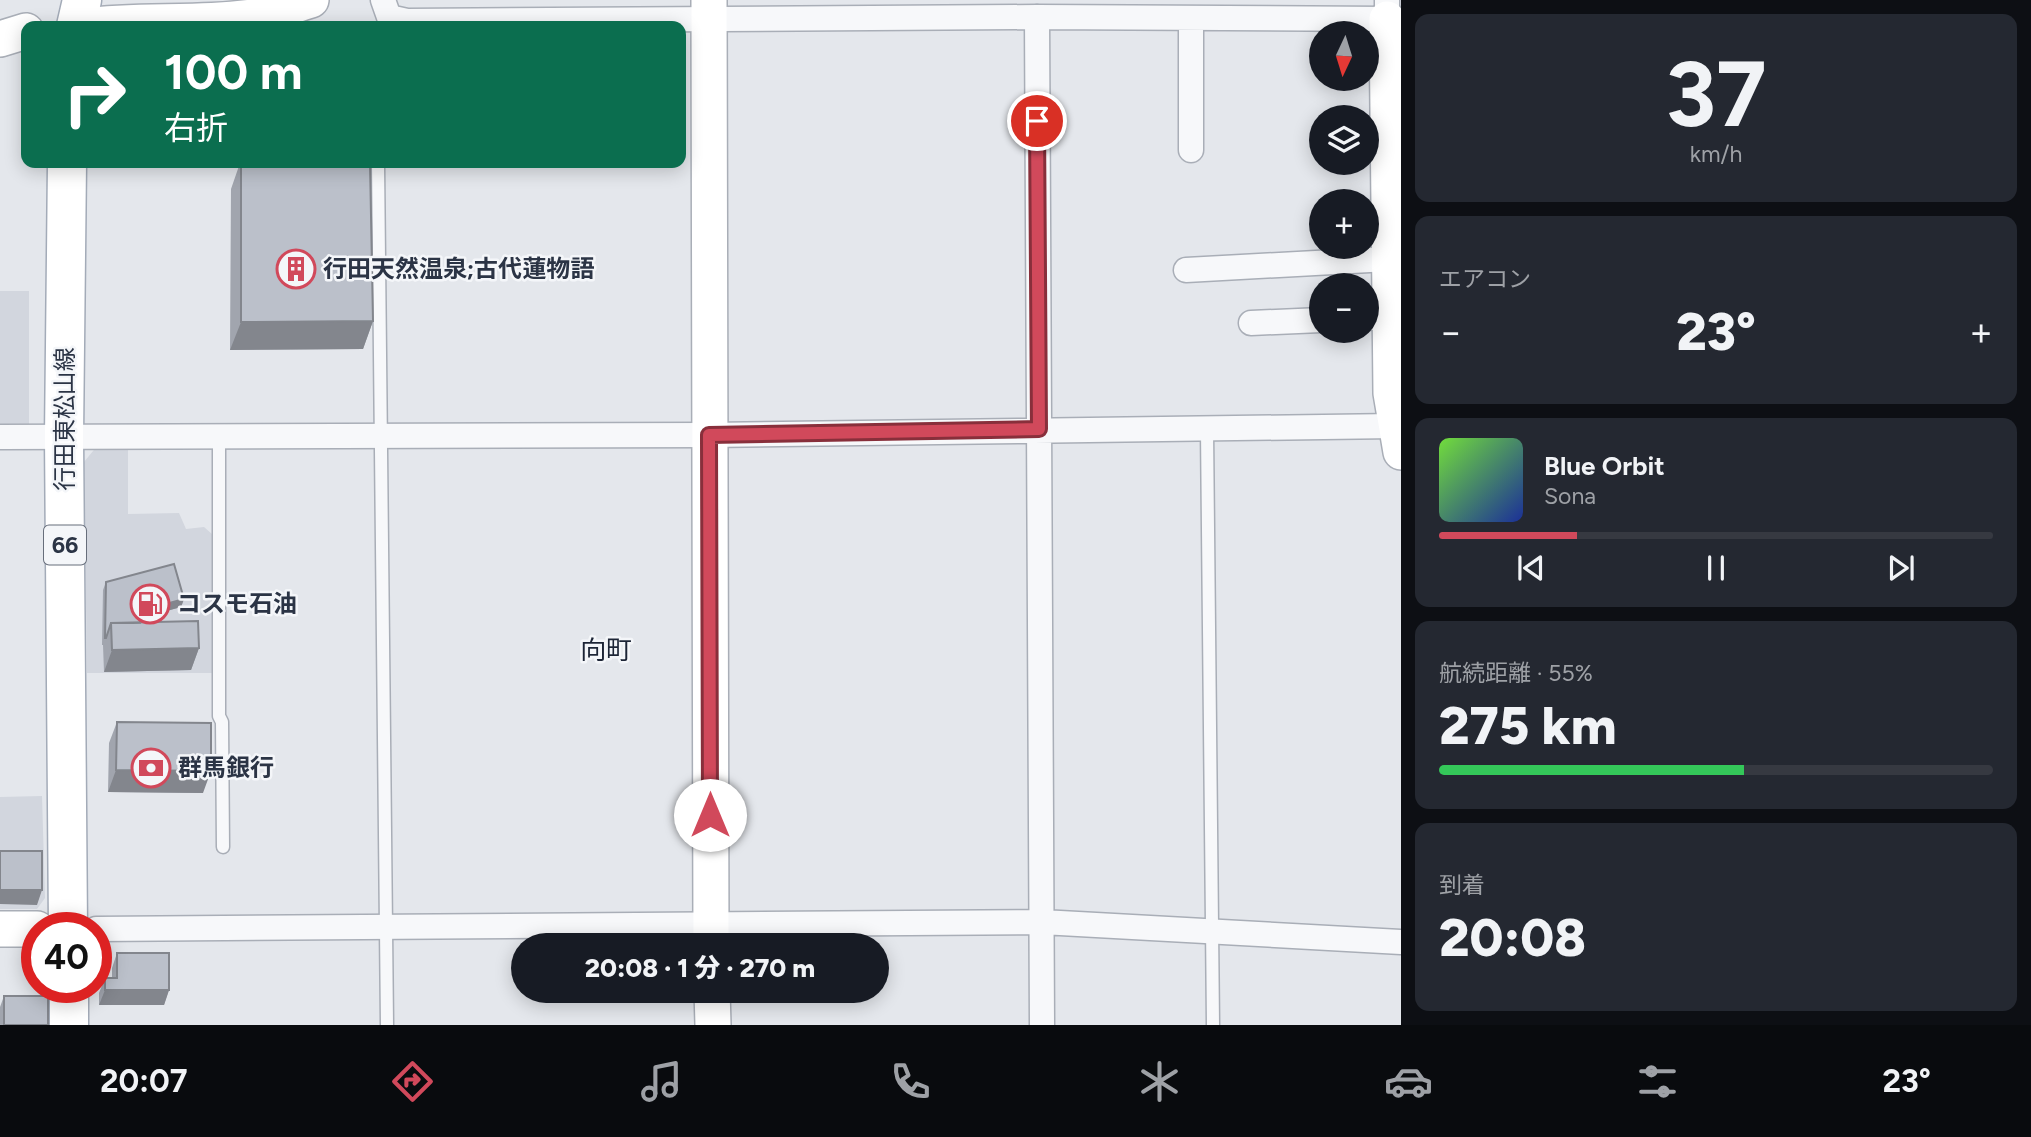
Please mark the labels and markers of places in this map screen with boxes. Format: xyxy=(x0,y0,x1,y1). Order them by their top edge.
pin xyxy=(1007,91,1067,151)
building icon: 行田天然温泉;古代蓮物語 xyxy=(275,248,317,290)
place label: 行田天然温泉;古代蓮物語 xyxy=(323,254,594,283)
fuel station icon: コスモ石油 xyxy=(129,583,171,625)
place label: コスモ石油 xyxy=(177,589,297,618)
bank icon: 群馬銀行 xyxy=(130,747,172,789)
place label: 群馬銀行 xyxy=(178,753,274,782)

